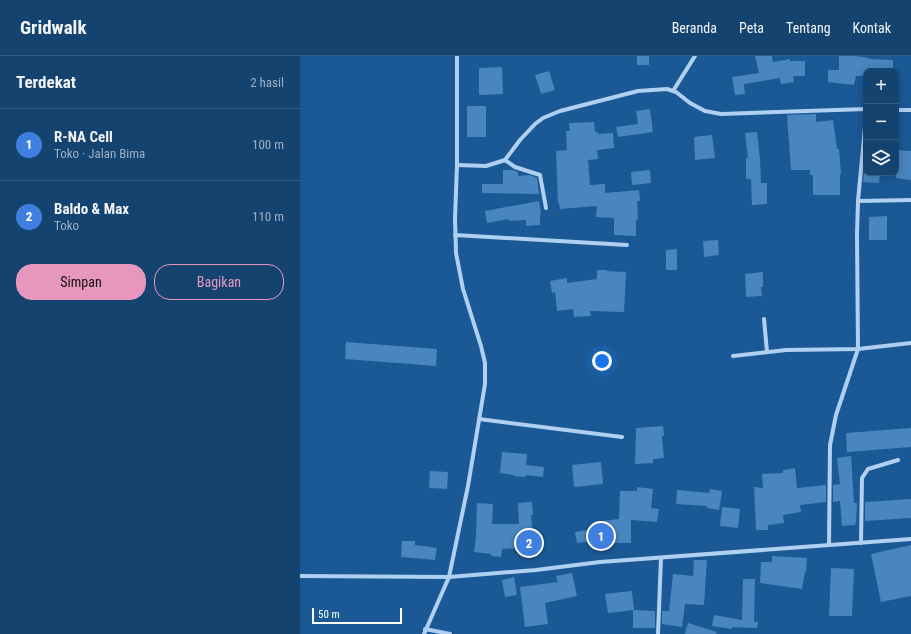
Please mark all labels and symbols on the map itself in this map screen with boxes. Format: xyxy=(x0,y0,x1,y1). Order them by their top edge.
your location xyxy=(592,351,612,371)
pin: 1 xyxy=(588,521,614,551)
pin: 2 xyxy=(516,528,542,558)
scale bar xyxy=(312,606,402,625)

